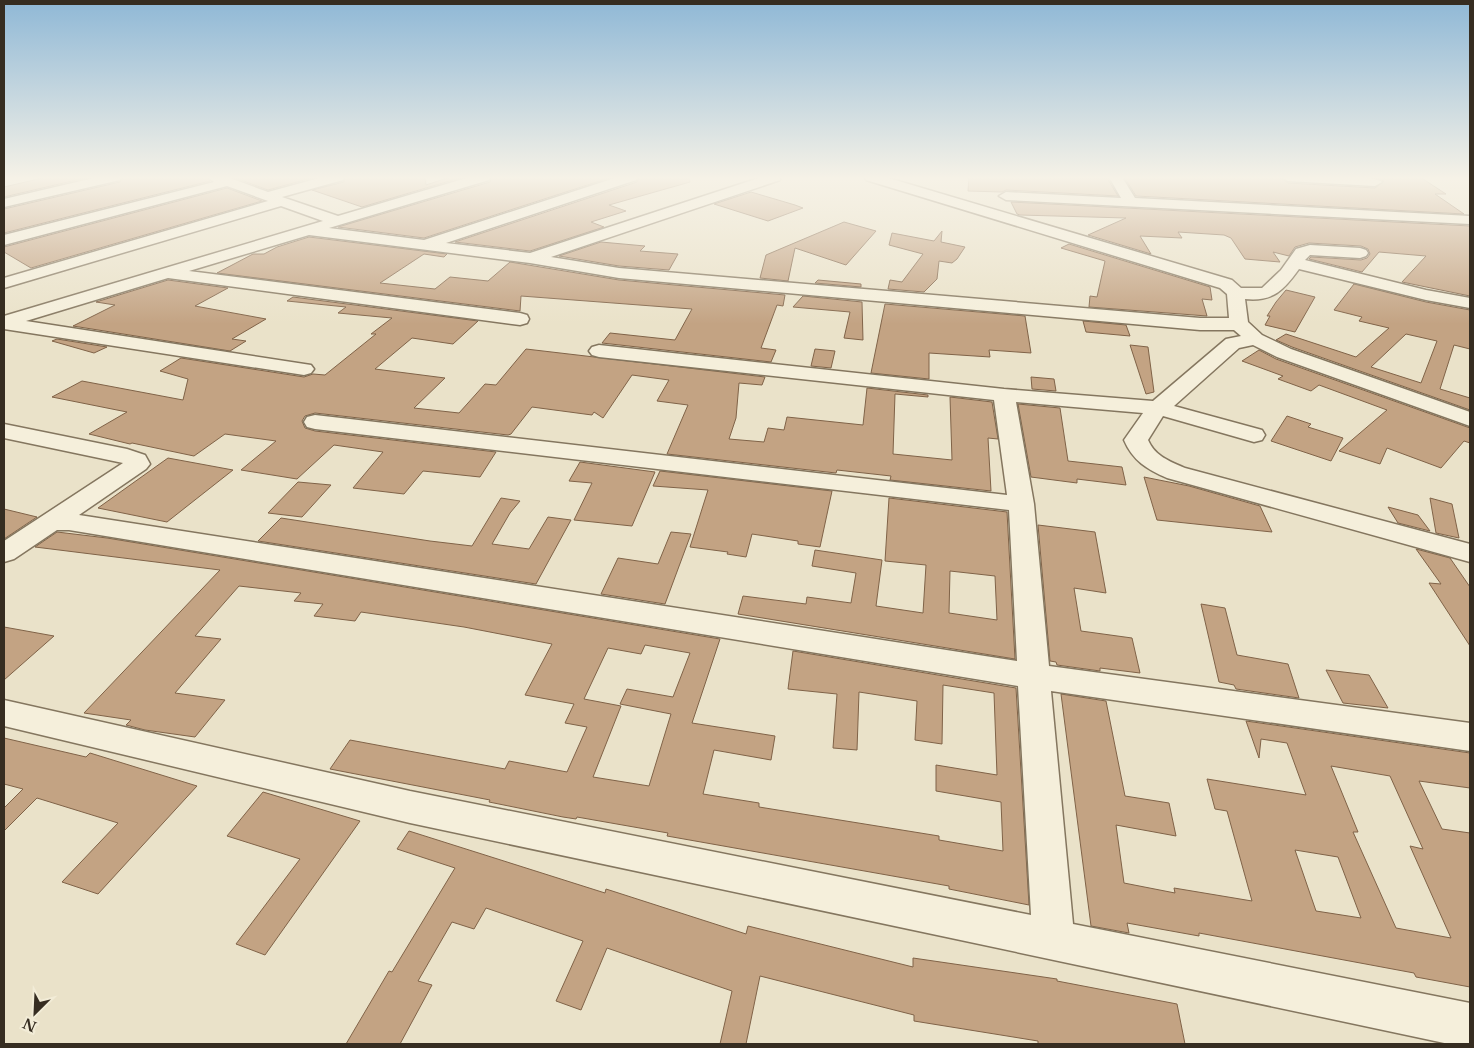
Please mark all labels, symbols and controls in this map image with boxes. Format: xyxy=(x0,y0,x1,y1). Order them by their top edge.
north arrow xyxy=(10,988,60,1038)
text: N xyxy=(20,1014,39,1036)

